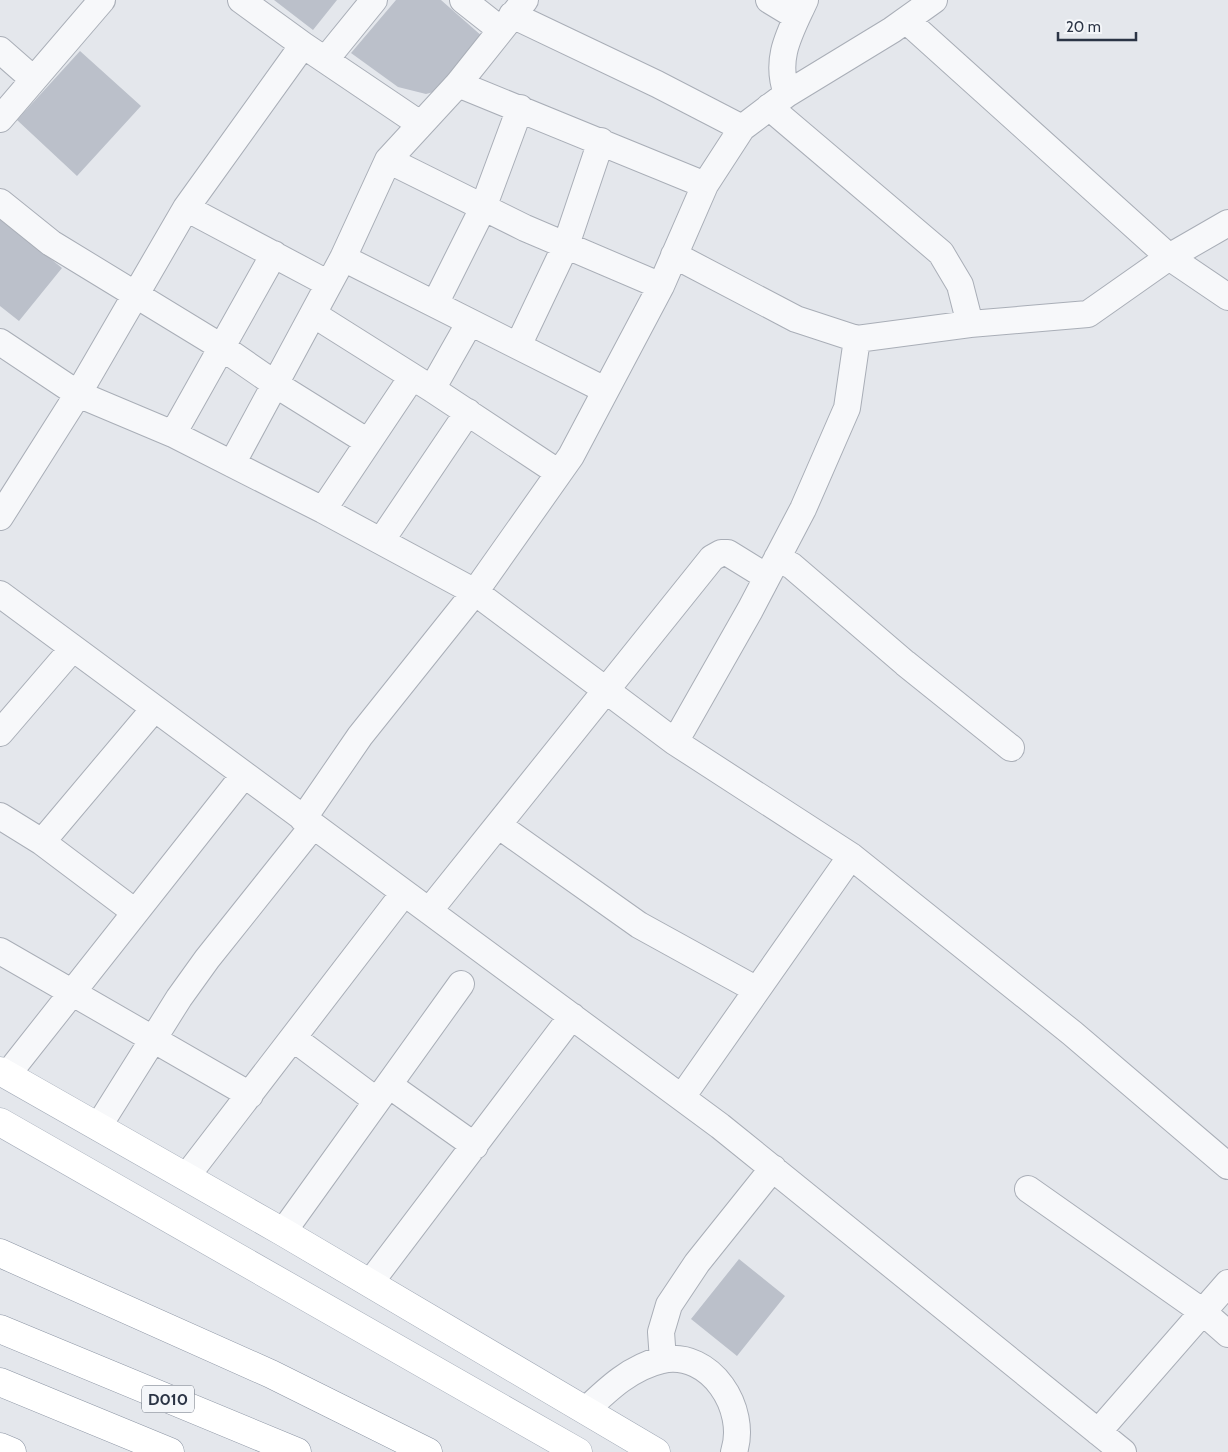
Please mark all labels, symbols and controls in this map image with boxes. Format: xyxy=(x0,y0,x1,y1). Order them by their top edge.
scale bar xyxy=(1058,10,1136,42)
text: 20 m xyxy=(1066,18,1101,36)
road number: D010 xyxy=(142,1386,194,1412)

